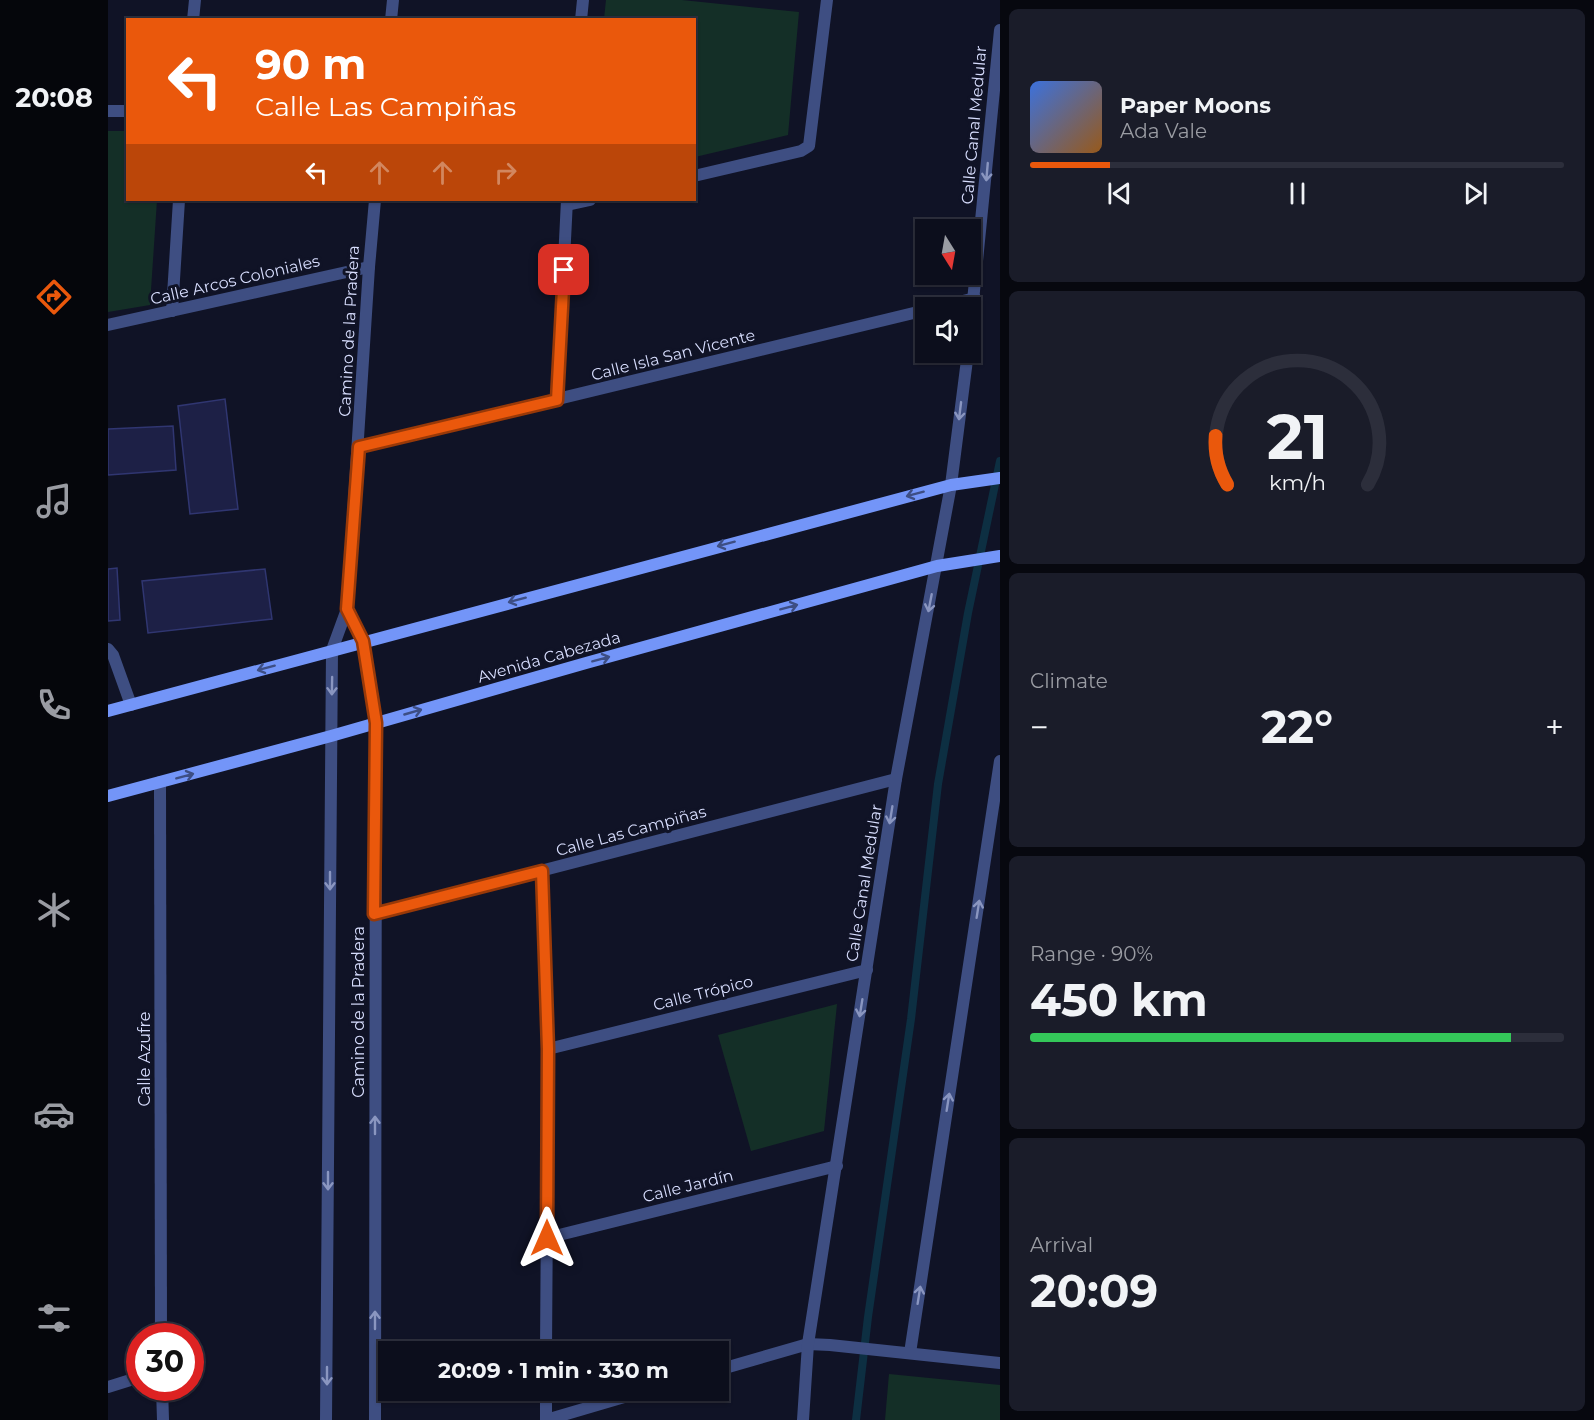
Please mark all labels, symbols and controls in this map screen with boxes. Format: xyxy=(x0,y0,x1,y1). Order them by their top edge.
text: 90 m xyxy=(255,38,366,90)
icon: left xyxy=(156,42,234,120)
street label: Calle Canal Medular xyxy=(958,45,990,205)
text: 20:08 xyxy=(15,81,93,114)
text: Calle Las Campiñas xyxy=(255,90,516,123)
text: Paper Moons xyxy=(1120,92,1271,119)
text: Ada Vale xyxy=(1120,119,1207,143)
icon: left xyxy=(300,156,333,189)
icon: ahead xyxy=(363,156,396,189)
icon: ahead xyxy=(426,156,459,189)
icon: right xyxy=(489,156,522,189)
one-way arrow xyxy=(981,161,992,181)
icon: previous xyxy=(1103,177,1136,210)
icon: pause xyxy=(1281,177,1314,210)
icon: next xyxy=(1459,177,1492,210)
north arrow xyxy=(915,219,981,285)
map controls xyxy=(915,219,981,363)
pin xyxy=(538,244,589,295)
street label: Camino de la Pradera xyxy=(335,245,363,417)
street label: Calle Arcos Coloniales xyxy=(148,251,322,309)
icon: arrive xyxy=(547,253,580,286)
icon: directions xyxy=(33,276,75,318)
button: sound xyxy=(915,297,981,363)
street label: Calle Isla San Vicente xyxy=(589,325,757,385)
text: 21 xyxy=(1266,399,1328,475)
one-way arrow xyxy=(955,400,966,420)
text: km/h xyxy=(1268,469,1326,495)
icon: music xyxy=(33,480,75,522)
one-way arrow xyxy=(906,489,925,501)
one-way arrow xyxy=(717,539,736,551)
one-way arrow xyxy=(924,593,935,612)
one-way arrow xyxy=(508,595,527,606)
one-way arrow xyxy=(779,601,798,612)
street label: Avenida Cabezada xyxy=(475,628,623,686)
one-way arrow xyxy=(591,652,610,664)
one-way arrow xyxy=(257,663,276,674)
text: Climate xyxy=(1030,669,1108,693)
one-way arrow xyxy=(326,675,338,695)
icon: phone xyxy=(33,684,75,726)
text: 22° xyxy=(1261,699,1333,754)
one-way arrow xyxy=(403,706,422,717)
text: − xyxy=(1030,707,1049,747)
text: + xyxy=(1545,707,1564,747)
one-way arrow xyxy=(175,770,194,781)
street label: Calle Las Campiñas xyxy=(554,802,708,860)
street label: Calle Canal Medular xyxy=(842,803,886,963)
one-way arrow xyxy=(885,805,896,825)
one-way arrow xyxy=(324,870,336,890)
icon: climate xyxy=(33,889,75,931)
one-way arrow xyxy=(972,900,983,920)
street label: Camino de la Pradera xyxy=(349,926,368,1098)
text: Range · 90% xyxy=(1030,942,1153,966)
street label: Calle Trópico xyxy=(651,971,755,1015)
text: 450 km xyxy=(1030,972,1208,1027)
one-way arrow xyxy=(855,998,866,1018)
street label: Calle Azufre xyxy=(135,1012,154,1106)
icon: car xyxy=(33,1093,75,1135)
one-way arrow xyxy=(943,1093,954,1113)
one-way arrow xyxy=(369,1115,381,1135)
street label: Calle Jardín xyxy=(641,1166,735,1206)
one-way arrow xyxy=(322,1170,334,1190)
position arrow xyxy=(515,1206,579,1270)
text: Arrival xyxy=(1030,1233,1093,1257)
text: 20:09 xyxy=(1030,1263,1158,1318)
one-way arrow xyxy=(914,1286,925,1305)
icon: filters xyxy=(33,1297,75,1339)
one-way arrow xyxy=(369,1310,381,1330)
speed limit sign: 30 xyxy=(126,1323,204,1401)
text: 20:09 · 1 min · 330 m xyxy=(438,1357,669,1384)
one-way arrow xyxy=(321,1365,333,1385)

